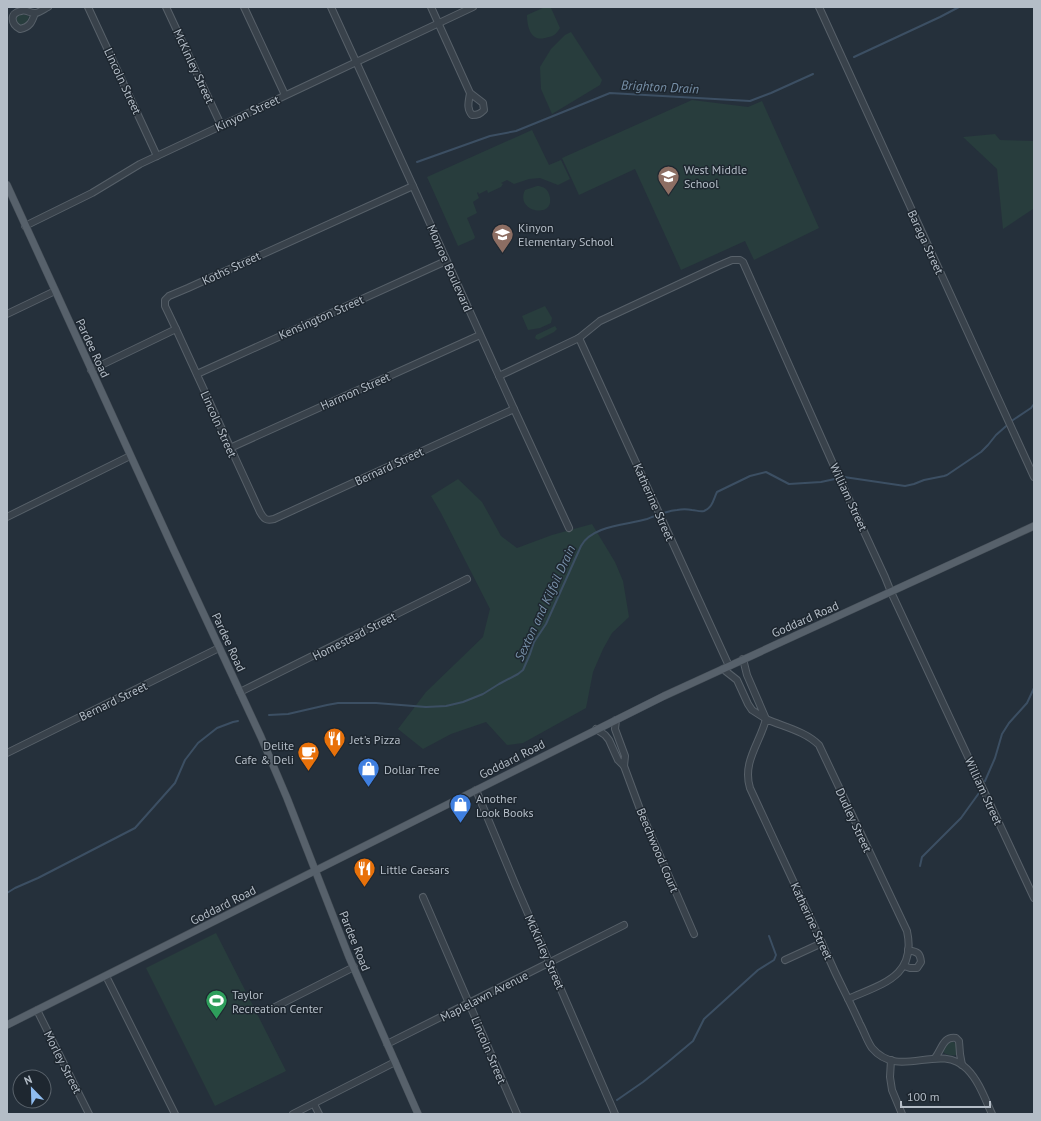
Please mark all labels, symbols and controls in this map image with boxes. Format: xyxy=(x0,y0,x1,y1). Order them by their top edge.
street label: McKinley Street xyxy=(170,26,218,106)
street label: Lincoln Street xyxy=(101,45,145,117)
water label: Brighton Drain xyxy=(621,76,700,98)
street label: Kinyon Street xyxy=(212,92,282,134)
place label: West Middle School xyxy=(684,162,747,191)
school or university icon: West Middle School xyxy=(656,163,682,196)
street label: Baraga Street xyxy=(905,207,947,277)
place label: Kinyon Elementary School xyxy=(518,220,614,249)
school or university icon: Kinyon Elementary School xyxy=(490,221,516,254)
street label: Monroe Boulevard xyxy=(424,222,476,314)
street label: Koths Street xyxy=(199,248,263,288)
street label: Kensington Street xyxy=(276,292,366,342)
street label: Pardee Road xyxy=(73,316,113,380)
street label: Harmon Street xyxy=(318,369,392,413)
street label: Lincoln Street xyxy=(198,388,240,460)
street label: Bernard Street xyxy=(352,444,426,488)
street label: Katherine Street xyxy=(630,461,678,543)
street label: William Street xyxy=(827,461,871,533)
water label: Sexton and Kilfoil Drain xyxy=(511,542,579,664)
street label: Goddard Road xyxy=(769,598,841,640)
street label: Homestead Street xyxy=(310,609,398,663)
street label: Pardee Road xyxy=(209,610,249,674)
street label: Bernard Street xyxy=(76,678,150,724)
restaurant icon: Jet's Pizza xyxy=(321,726,347,759)
place label: Jet's Pizza xyxy=(349,732,400,747)
street label: Goddard Road xyxy=(477,736,547,782)
place label: Delite Cafe & Deli xyxy=(235,738,294,767)
cafe icon: Delite Cafe & Deli xyxy=(296,739,322,772)
street label: William Street xyxy=(962,755,1006,827)
shop icon: Dollar Tree xyxy=(356,756,382,789)
place label: Dollar Tree xyxy=(384,762,440,777)
street label: Dudley Street xyxy=(833,786,875,854)
place label: Another Look Books xyxy=(476,791,534,820)
shop icon: Another Look Books xyxy=(447,792,473,825)
street label: Beechwood Court xyxy=(634,806,682,894)
restaurant icon: Little Caesars xyxy=(352,856,378,889)
place label: Little Caesars xyxy=(380,862,449,877)
street label: Katherine Street xyxy=(788,880,836,962)
street label: Goddard Road xyxy=(188,882,258,928)
street label: Pardee Road xyxy=(336,909,374,973)
street label: McKinley Street xyxy=(522,912,568,992)
street label: Maplelawn Avenue xyxy=(438,967,530,1025)
place label: Taylor Recreation Center xyxy=(232,987,323,1016)
sports icon: Taylor Recreation Center xyxy=(204,988,230,1021)
street label: Lincoln Street xyxy=(468,1014,510,1086)
street label: Morley Street xyxy=(41,1028,85,1096)
north arrow xyxy=(12,1069,52,1109)
text: N xyxy=(22,1072,34,1088)
scale bar xyxy=(901,1083,990,1109)
text: 100 m xyxy=(907,1089,940,1104)

